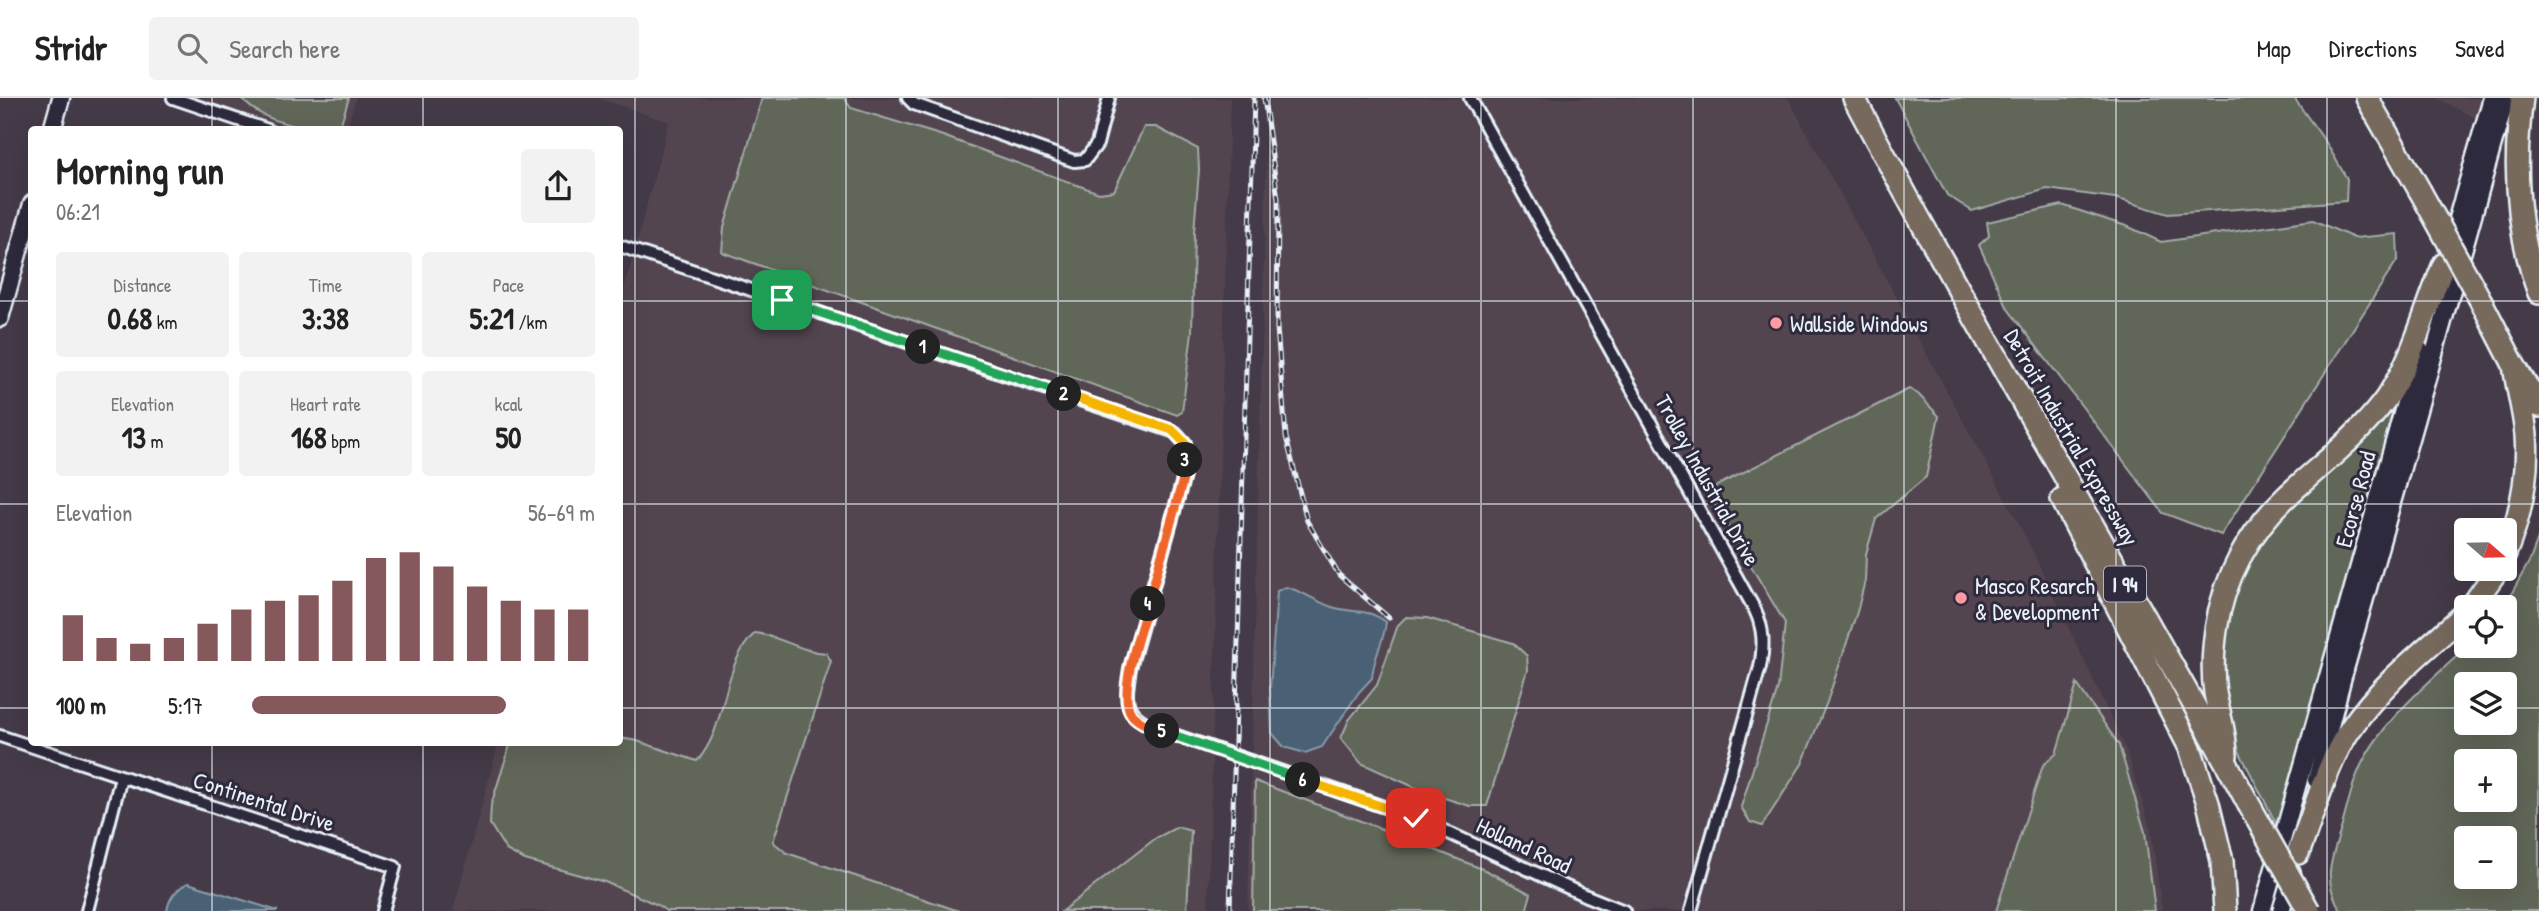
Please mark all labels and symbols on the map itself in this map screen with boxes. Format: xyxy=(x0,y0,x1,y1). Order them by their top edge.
pin xyxy=(752,270,812,330)
place label: Wallside Windows xyxy=(1790,308,1928,339)
marker: Wallside Windows xyxy=(1768,315,1784,331)
street label: Detroit Industrial Expressway xyxy=(1997,323,2147,551)
pin: 1 xyxy=(906,330,940,364)
pin: 2 xyxy=(1046,376,1082,412)
street label: Trolley Industrial Drive xyxy=(1648,389,1768,571)
pin: 3 xyxy=(1168,442,1202,478)
street label: Ecorse Road xyxy=(2327,448,2383,550)
north arrow xyxy=(2454,518,2516,581)
road number: I 94 xyxy=(2104,566,2146,602)
place label: Masco Resarch & Development xyxy=(1975,570,2100,627)
pin: 4 xyxy=(1130,587,1166,622)
marker: Masco Resarch & Development xyxy=(1953,590,1969,606)
pin: 5 xyxy=(1144,714,1180,748)
pin: 6 xyxy=(1286,762,1320,798)
street label: Continental Drive xyxy=(189,764,339,838)
pin xyxy=(1386,788,1446,848)
street label: Holland Road xyxy=(1472,810,1576,880)

